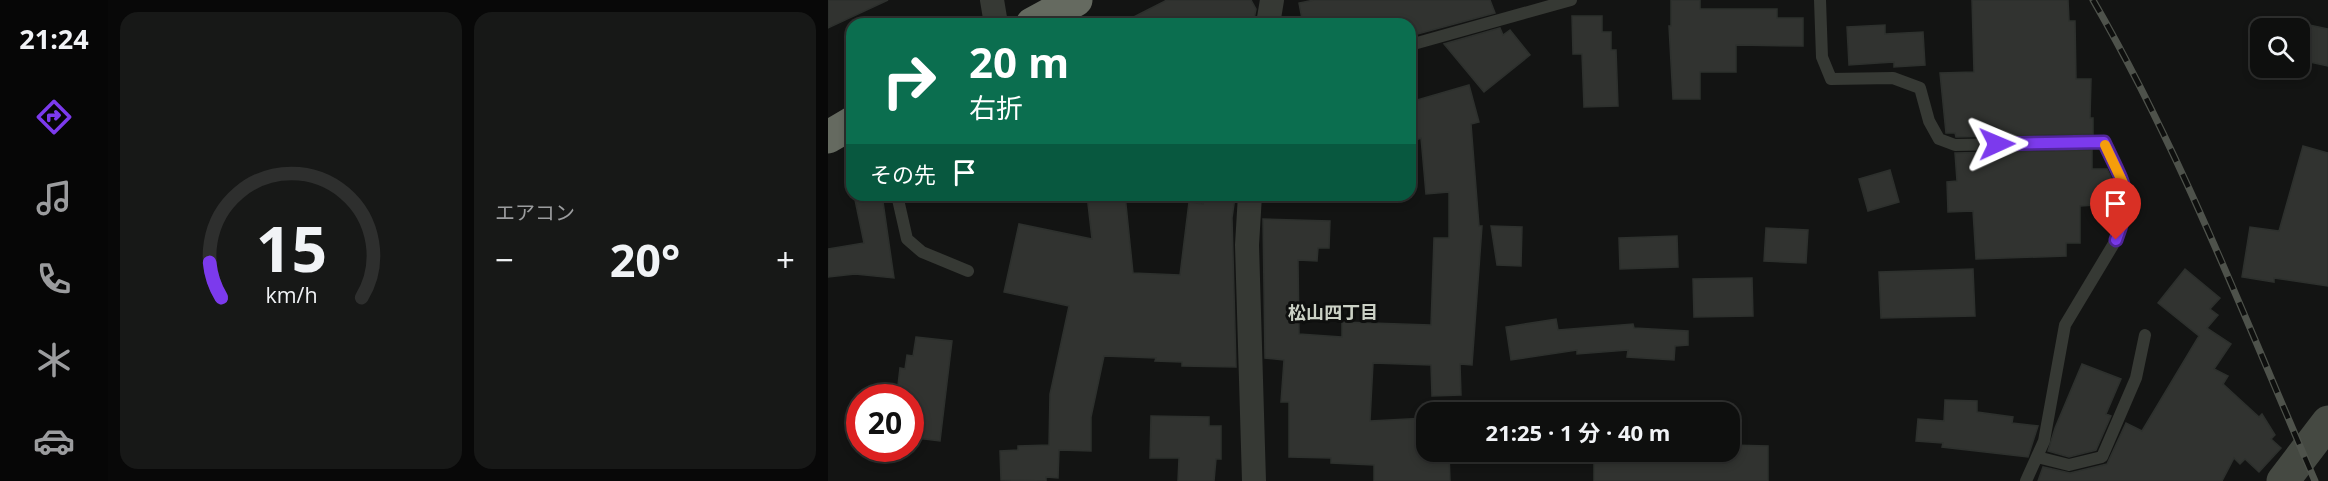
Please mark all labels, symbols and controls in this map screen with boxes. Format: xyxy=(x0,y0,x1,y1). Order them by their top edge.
map controls xyxy=(2250,18,2310,78)
button: search xyxy=(2250,18,2310,78)
text: 21:24 xyxy=(19,20,89,57)
text: 20 m xyxy=(969,33,1069,90)
icon: right xyxy=(870,42,948,120)
text: 右折 xyxy=(969,89,1023,126)
icon: directions xyxy=(33,96,75,138)
position arrow xyxy=(1965,112,2029,176)
icon: arrive xyxy=(948,156,981,189)
text: その先 xyxy=(870,159,936,189)
icon: music xyxy=(33,177,75,219)
pin xyxy=(2090,178,2141,240)
icon: arrive xyxy=(2099,187,2132,220)
text: エアコン xyxy=(495,199,575,226)
text: 15 xyxy=(255,205,327,290)
text: 20° xyxy=(610,229,680,290)
text: − xyxy=(495,237,514,282)
text: + xyxy=(776,237,795,282)
icon: phone xyxy=(33,258,75,300)
text: km/h xyxy=(265,280,317,309)
district label: 松山四丁目 xyxy=(1288,300,1378,324)
icon: climate xyxy=(33,339,75,381)
speed limit sign: 20 xyxy=(846,384,924,462)
text: 21:25 · 1 分 · 40 m xyxy=(1486,417,1670,447)
icon: car xyxy=(33,420,75,462)

